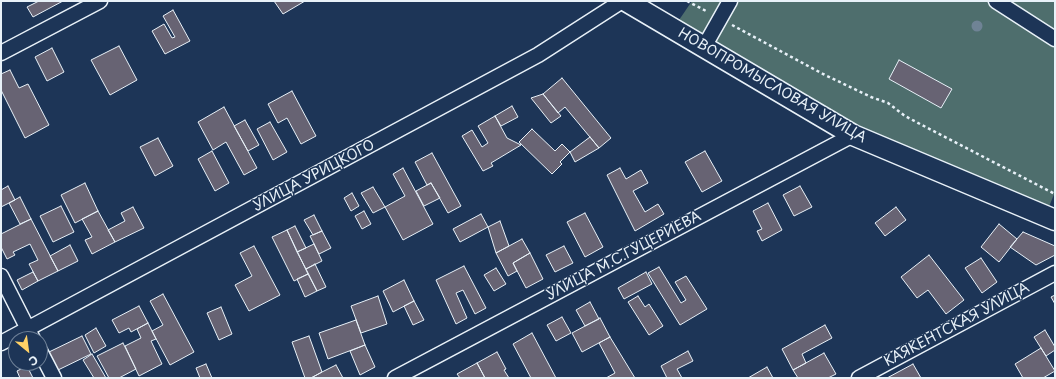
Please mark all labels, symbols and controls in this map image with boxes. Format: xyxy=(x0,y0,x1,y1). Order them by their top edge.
street label: НОВОПРОМЫСЛОВАЯ УЛИЦА xyxy=(675,25,869,147)
street label: УЛИЦА УРИЦКОГО xyxy=(250,137,378,215)
street label: УЛИЦА М.С.ГУЦЕРИЕВА xyxy=(544,208,704,304)
street label: КАЯКЕНТСКАЯ УЛИЦА xyxy=(882,280,1032,370)
north arrow xyxy=(8,331,48,371)
text: С xyxy=(26,352,41,370)

